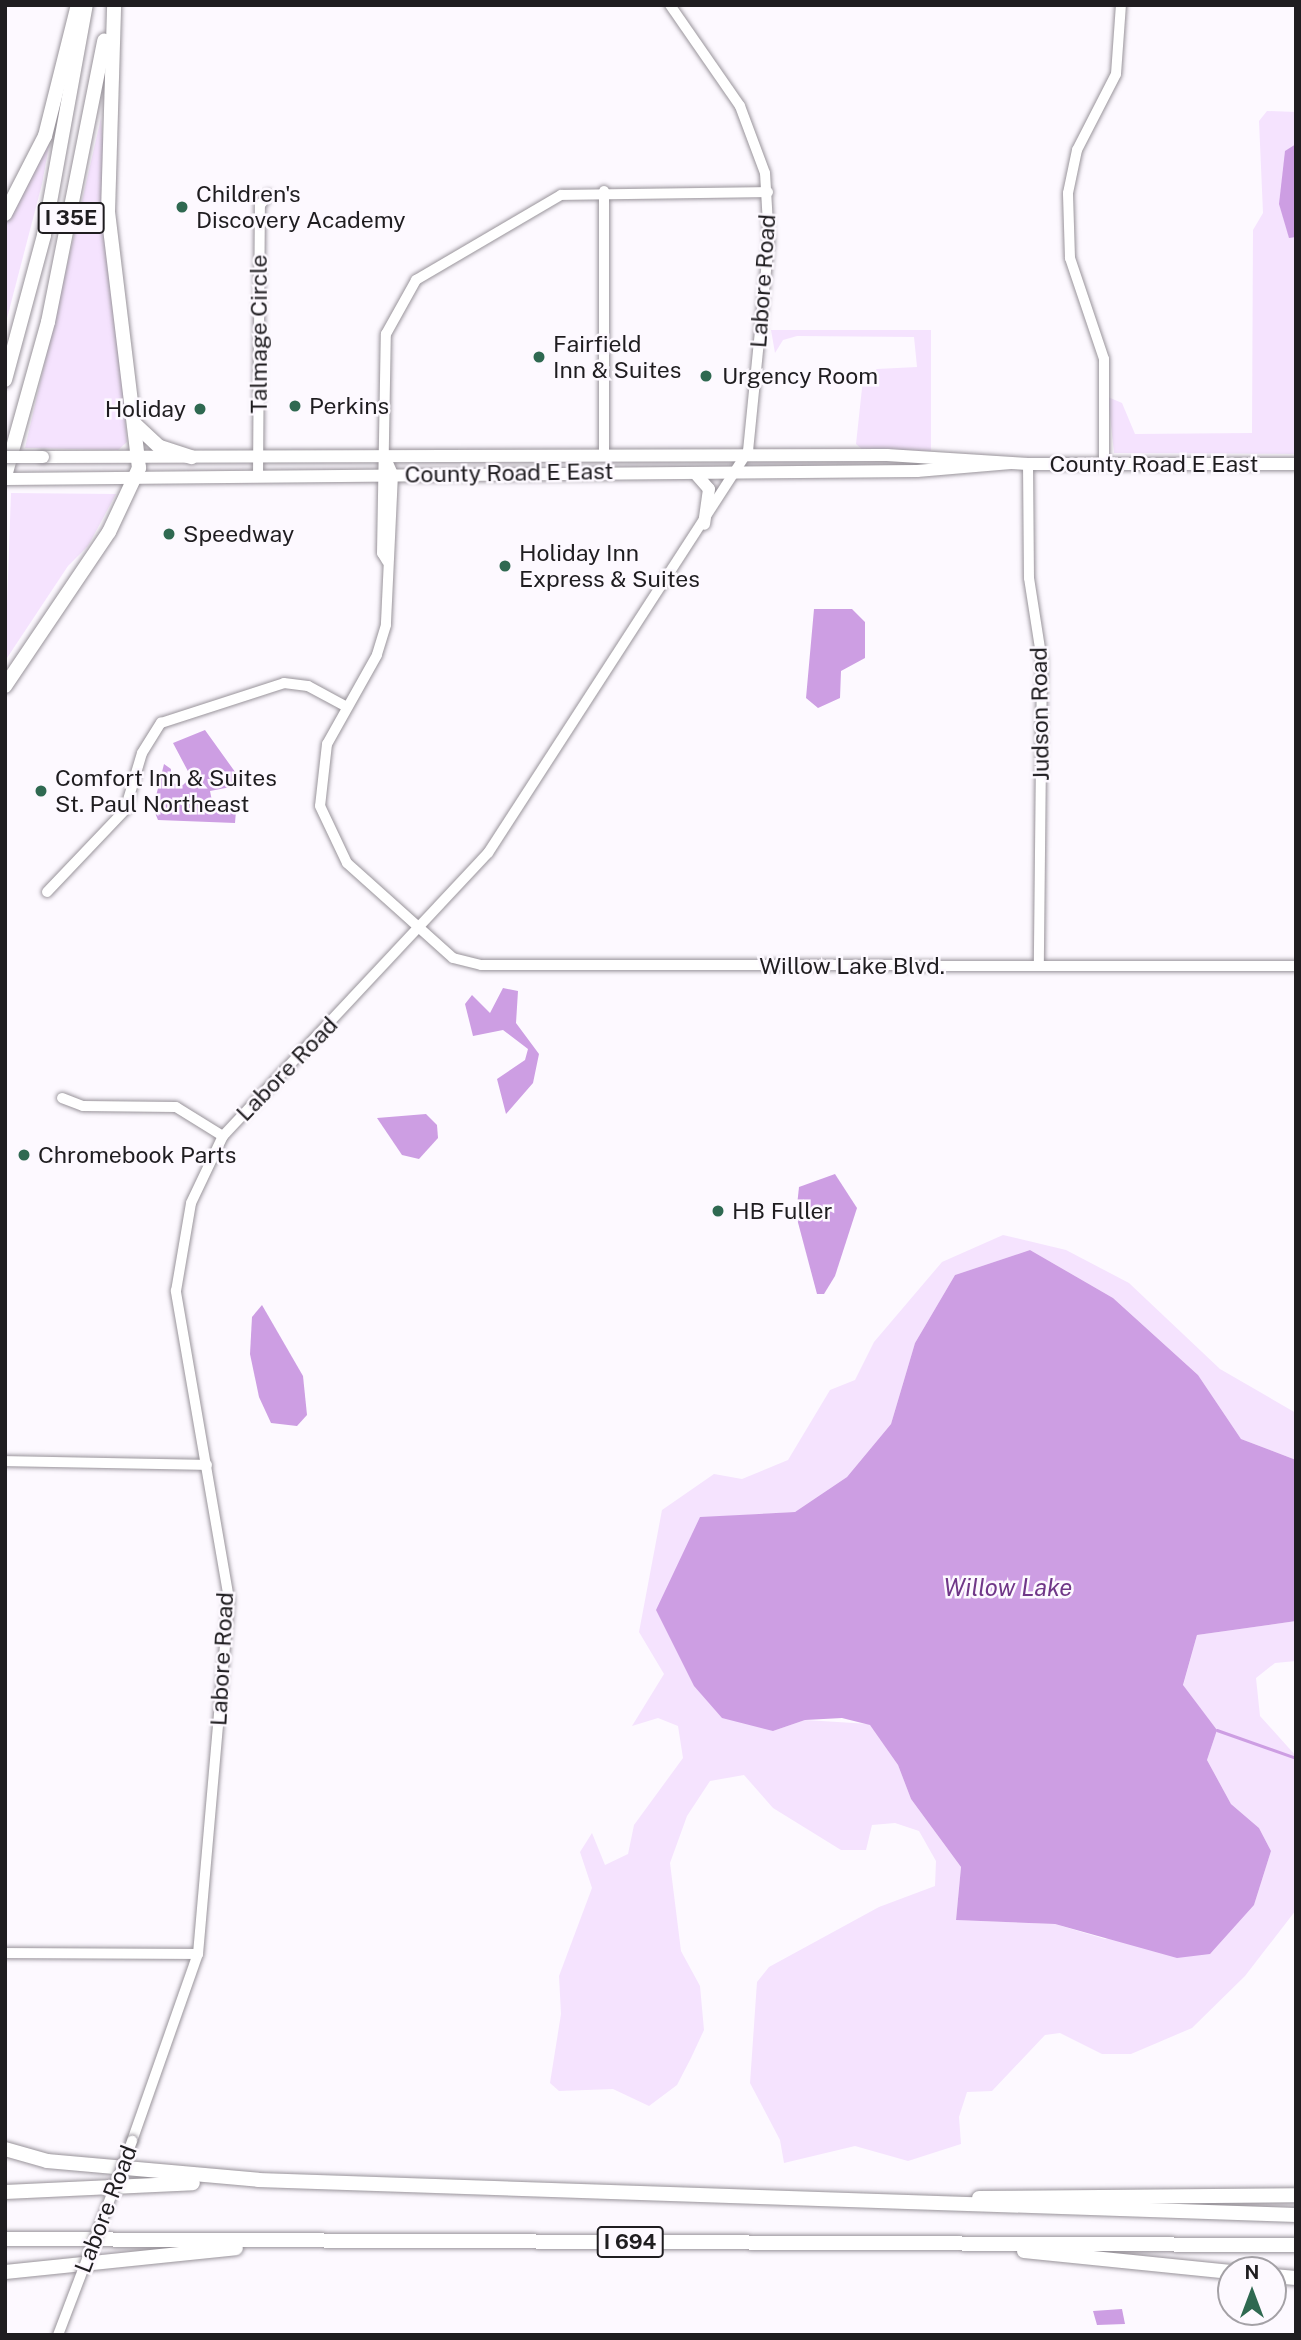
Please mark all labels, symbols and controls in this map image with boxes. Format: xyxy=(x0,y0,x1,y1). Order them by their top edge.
place label: Children's Discovery Academy xyxy=(196,180,406,234)
marker: Children's Discovery Academy xyxy=(174,199,190,215)
road number: I 35E xyxy=(36,200,106,235)
street label: Labore Road xyxy=(745,213,781,349)
street label: Talmage Circle xyxy=(245,254,273,414)
place label: Fairfield Inn & Suites xyxy=(553,330,681,384)
marker: Fairfield Inn & Suites xyxy=(531,349,547,365)
place label: Urgency Room xyxy=(722,362,878,390)
marker: Urgency Room xyxy=(696,366,716,386)
place label: Perkins xyxy=(309,392,389,420)
place label: Holiday xyxy=(105,395,186,423)
marker: Perkins xyxy=(287,398,303,414)
marker: Holiday xyxy=(192,401,208,417)
street label: County Road E East xyxy=(1050,450,1258,478)
street label: County Road E East xyxy=(404,457,614,489)
place label: Speedway xyxy=(183,520,294,548)
marker: Speedway xyxy=(161,526,177,542)
place label: Holiday Inn Express & Suites xyxy=(519,539,700,593)
marker: Holiday Inn Express & Suites xyxy=(497,558,513,574)
street label: Judson Road xyxy=(1025,647,1055,781)
place label: Comfort Inn & Suites St. Paul Northeast xyxy=(55,764,277,818)
marker: Comfort Inn & Suites St. Paul Northeast xyxy=(33,783,49,799)
street label: Willow Lake Blvd. xyxy=(759,952,945,980)
street label: Labore Road xyxy=(230,1011,344,1127)
place label: Chromebook Parts xyxy=(38,1141,236,1169)
marker: Chromebook Parts xyxy=(16,1147,32,1163)
place label: HB Fuller xyxy=(732,1197,833,1225)
marker: HB Fuller xyxy=(710,1203,726,1219)
water label: Willow Lake xyxy=(944,1574,1072,1602)
street label: Labore Road xyxy=(205,1591,239,1727)
street label: Labore Road xyxy=(69,2141,143,2277)
road number: I 694 xyxy=(595,2224,665,2260)
north arrow xyxy=(1217,2256,1287,2326)
text: N xyxy=(1245,2261,1259,2283)

